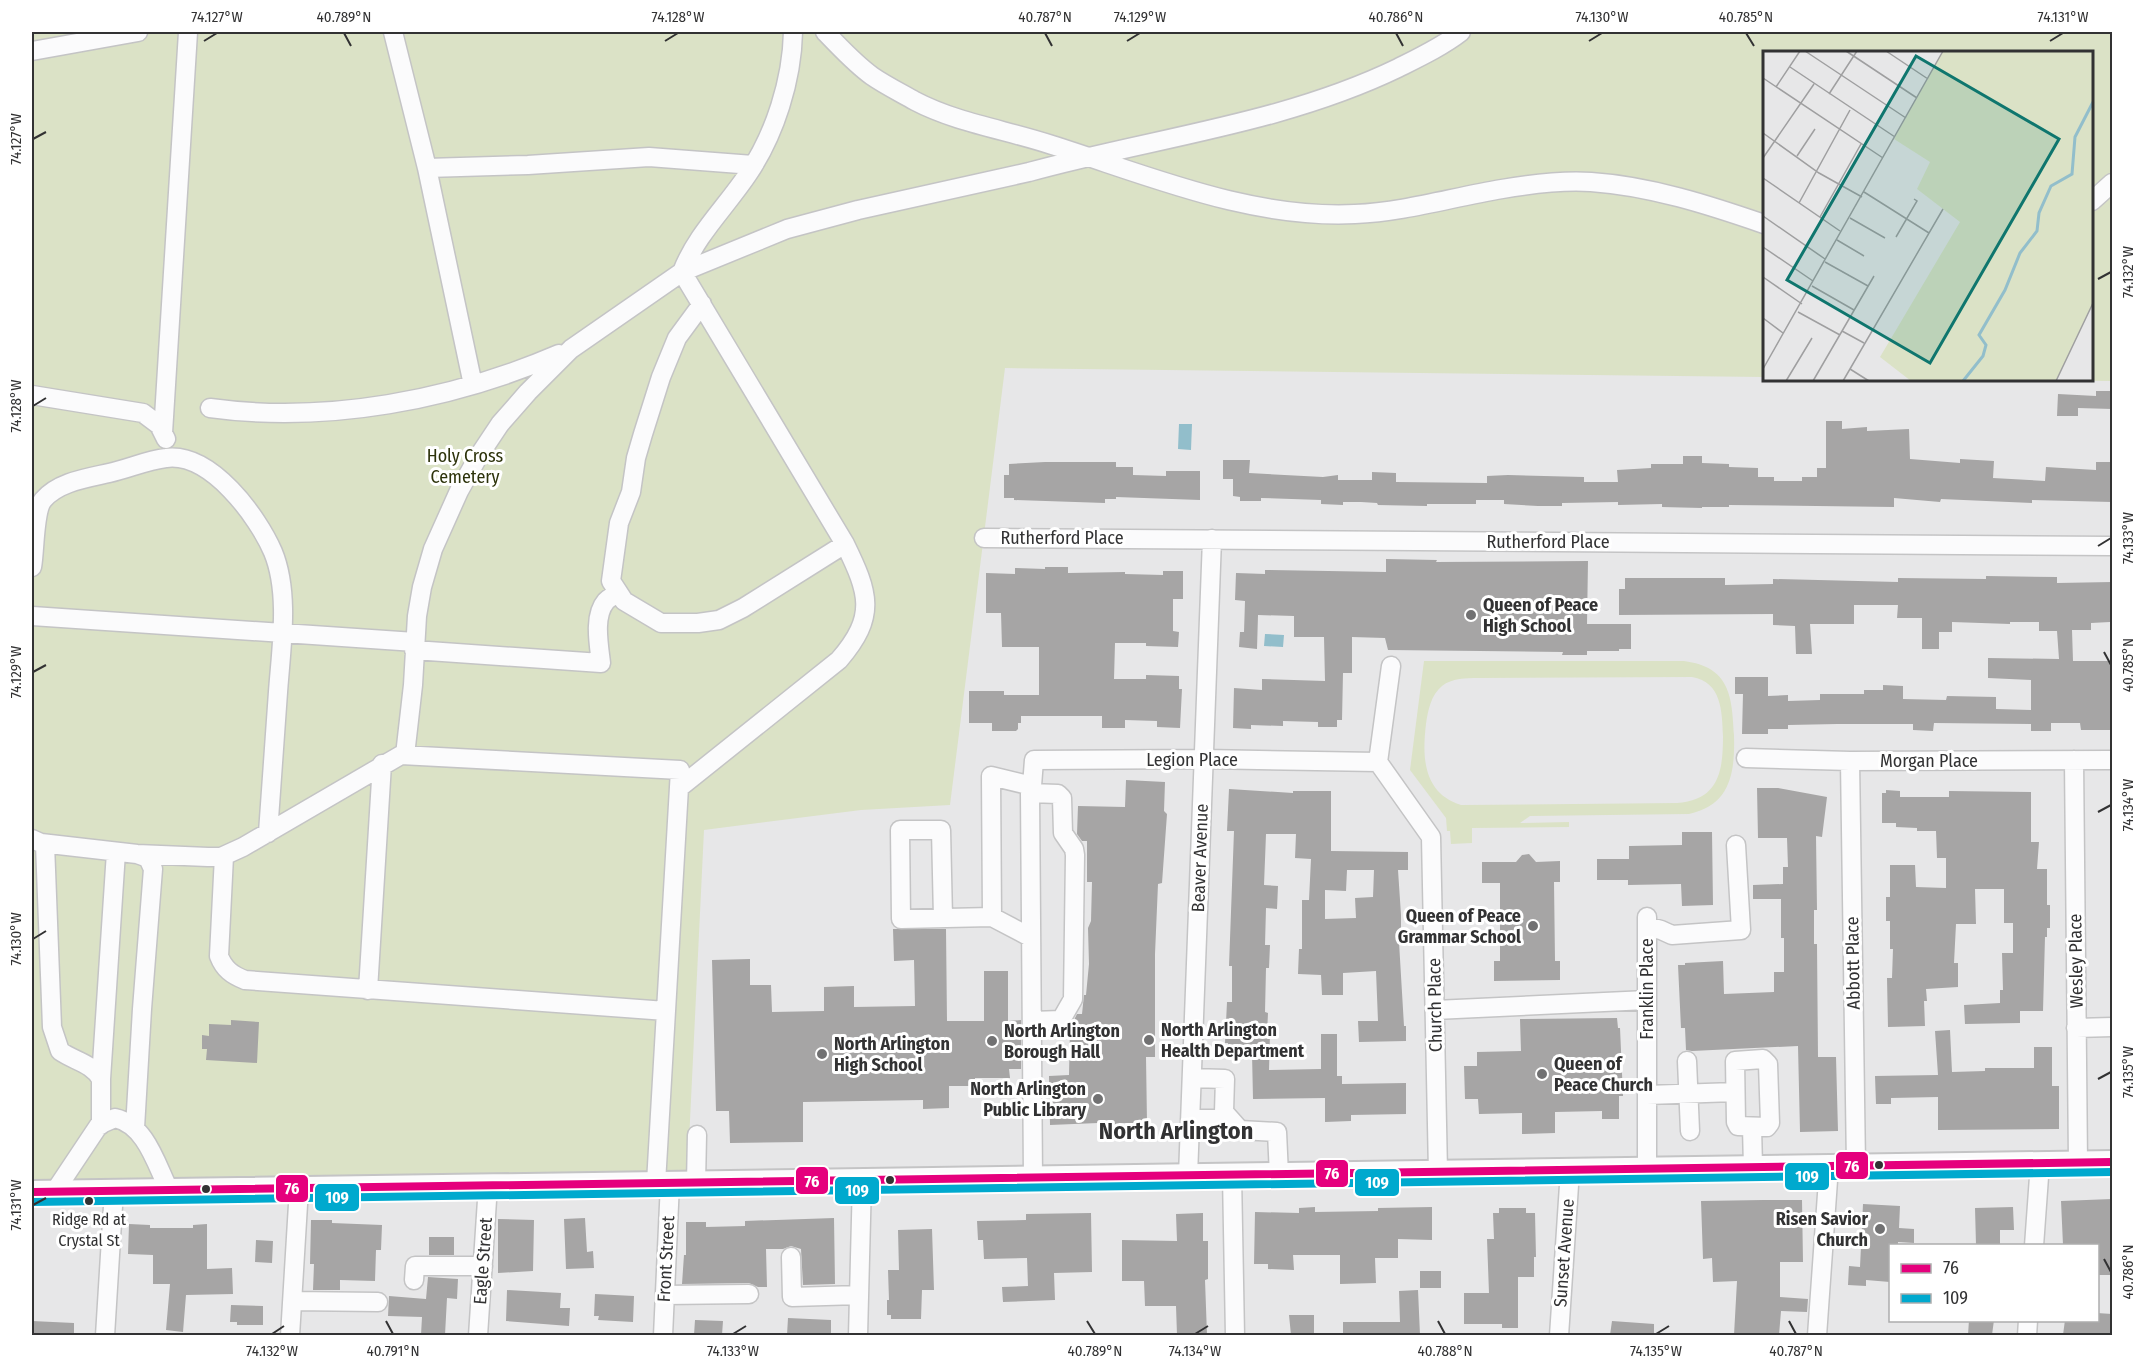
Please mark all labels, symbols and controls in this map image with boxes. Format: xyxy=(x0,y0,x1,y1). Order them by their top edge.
text: 74.127°W xyxy=(191,8,243,26)
text: 40.789°N xyxy=(317,8,371,26)
text: 74.128°W xyxy=(652,8,704,26)
text: 40.787°N xyxy=(1018,8,1072,26)
text: 74.129°W xyxy=(1114,8,1166,26)
text: 40.786°N xyxy=(1369,8,1423,26)
text: 74.130°W xyxy=(1575,8,1629,26)
text: 40.785°N xyxy=(1719,8,1773,26)
text: 74.131°W xyxy=(2038,8,2088,26)
inset map xyxy=(1763,51,2093,381)
text: 74.127°W xyxy=(7,113,25,165)
text: 74.132°W xyxy=(2119,246,2137,298)
text: 74.128°W xyxy=(7,380,25,432)
park label: Holy Cross Cemetery xyxy=(427,445,504,488)
text: 74.133°W xyxy=(2119,512,2137,564)
street label: Rutherford Place xyxy=(1000,527,1124,549)
street label: Rutherford Place xyxy=(1486,531,1610,553)
place label: Queen of Peace High School xyxy=(1483,594,1598,637)
marker: Queen of Peace High School xyxy=(1464,608,1478,622)
text: 40.785°N xyxy=(2119,638,2137,692)
text: 74.129°W xyxy=(7,646,25,698)
street label: Legion Place xyxy=(1146,749,1238,771)
street label: Morgan Place xyxy=(1880,750,1978,772)
text: 74.134°W xyxy=(2119,779,2137,831)
street label: Beaver Avenue xyxy=(1187,803,1213,913)
place label: Queen of Peace Grammar School xyxy=(1398,905,1521,948)
text: 74.130°W xyxy=(7,912,25,966)
street label: Wesley Place xyxy=(2064,913,2088,1008)
street label: Abbott Place xyxy=(1841,916,1865,1010)
marker: Queen of Peace Grammar School xyxy=(1526,919,1540,933)
street label: Franklin Place xyxy=(1636,938,1658,1040)
street label: Church Place xyxy=(1423,958,1447,1052)
place label: North Arlington Health Department xyxy=(1161,1019,1305,1062)
place label: North Arlington Borough Hall xyxy=(1004,1020,1120,1063)
place label: North Arlington High School xyxy=(834,1033,950,1076)
marker: North Arlington Health Department xyxy=(1142,1033,1156,1047)
marker: North Arlington Borough Hall xyxy=(985,1034,999,1048)
text: 74.135°W xyxy=(2119,1046,2137,1098)
marker: North Arlington High School xyxy=(815,1047,829,1061)
place label: Queen of Peace Church xyxy=(1554,1053,1653,1096)
marker: Queen of Peace Church xyxy=(1535,1067,1549,1081)
place label: North Arlington Public Library xyxy=(970,1078,1086,1121)
marker: North Arlington Public Library xyxy=(1091,1092,1105,1106)
district label: North Arlington xyxy=(1099,1117,1253,1145)
line badge: 76 xyxy=(1835,1151,1869,1180)
text: 76 xyxy=(1845,1157,1859,1176)
line badge: 76 xyxy=(1315,1159,1349,1188)
unlabelled marker xyxy=(1873,1159,1885,1171)
line badge: 109 xyxy=(1784,1162,1830,1191)
text: 76 xyxy=(1325,1164,1339,1183)
line badge: 76 xyxy=(795,1166,829,1195)
text: 109 xyxy=(1795,1167,1819,1186)
line badge: 109 xyxy=(1354,1168,1400,1197)
text: 76 xyxy=(805,1172,819,1191)
text: 109 xyxy=(1365,1173,1389,1192)
line badge: 76 xyxy=(275,1174,309,1203)
unlabelled marker xyxy=(884,1174,896,1186)
line badge: 109 xyxy=(834,1176,880,1205)
text: 76 xyxy=(285,1179,299,1198)
text: 74.131°W xyxy=(7,1180,25,1230)
text: 109 xyxy=(845,1181,869,1200)
unlabelled marker xyxy=(200,1183,212,1195)
line badge: 109 xyxy=(314,1183,360,1212)
text: 109 xyxy=(325,1188,349,1207)
marker: Ridge Rd at Crystal St xyxy=(83,1195,95,1207)
street label: Sunset Avenue xyxy=(1549,1198,1579,1308)
place label: Risen Savior Church xyxy=(1776,1208,1868,1251)
place label: Ridge Rd at Crystal St xyxy=(52,1210,127,1250)
street label: Front Street xyxy=(653,1215,679,1303)
street label: Eagle Street xyxy=(469,1217,497,1305)
marker: Risen Savior Church xyxy=(1873,1222,1887,1236)
legend xyxy=(1889,1244,2099,1322)
text: 40.786°N xyxy=(2119,1245,2137,1299)
text: 76 xyxy=(1943,1257,1959,1279)
text: 109 xyxy=(1943,1287,1968,1309)
text: 74.132°W xyxy=(246,1342,298,1360)
text: 40.791°N xyxy=(366,1342,420,1360)
text: 74.133°W xyxy=(707,1342,759,1360)
text: 40.789°N xyxy=(1068,1342,1122,1360)
text: 74.134°W xyxy=(1169,1342,1221,1360)
text: 40.788°N xyxy=(1417,1342,1473,1360)
text: 74.135°W xyxy=(1630,1342,1682,1360)
text: 40.787°N xyxy=(1769,1342,1823,1360)

